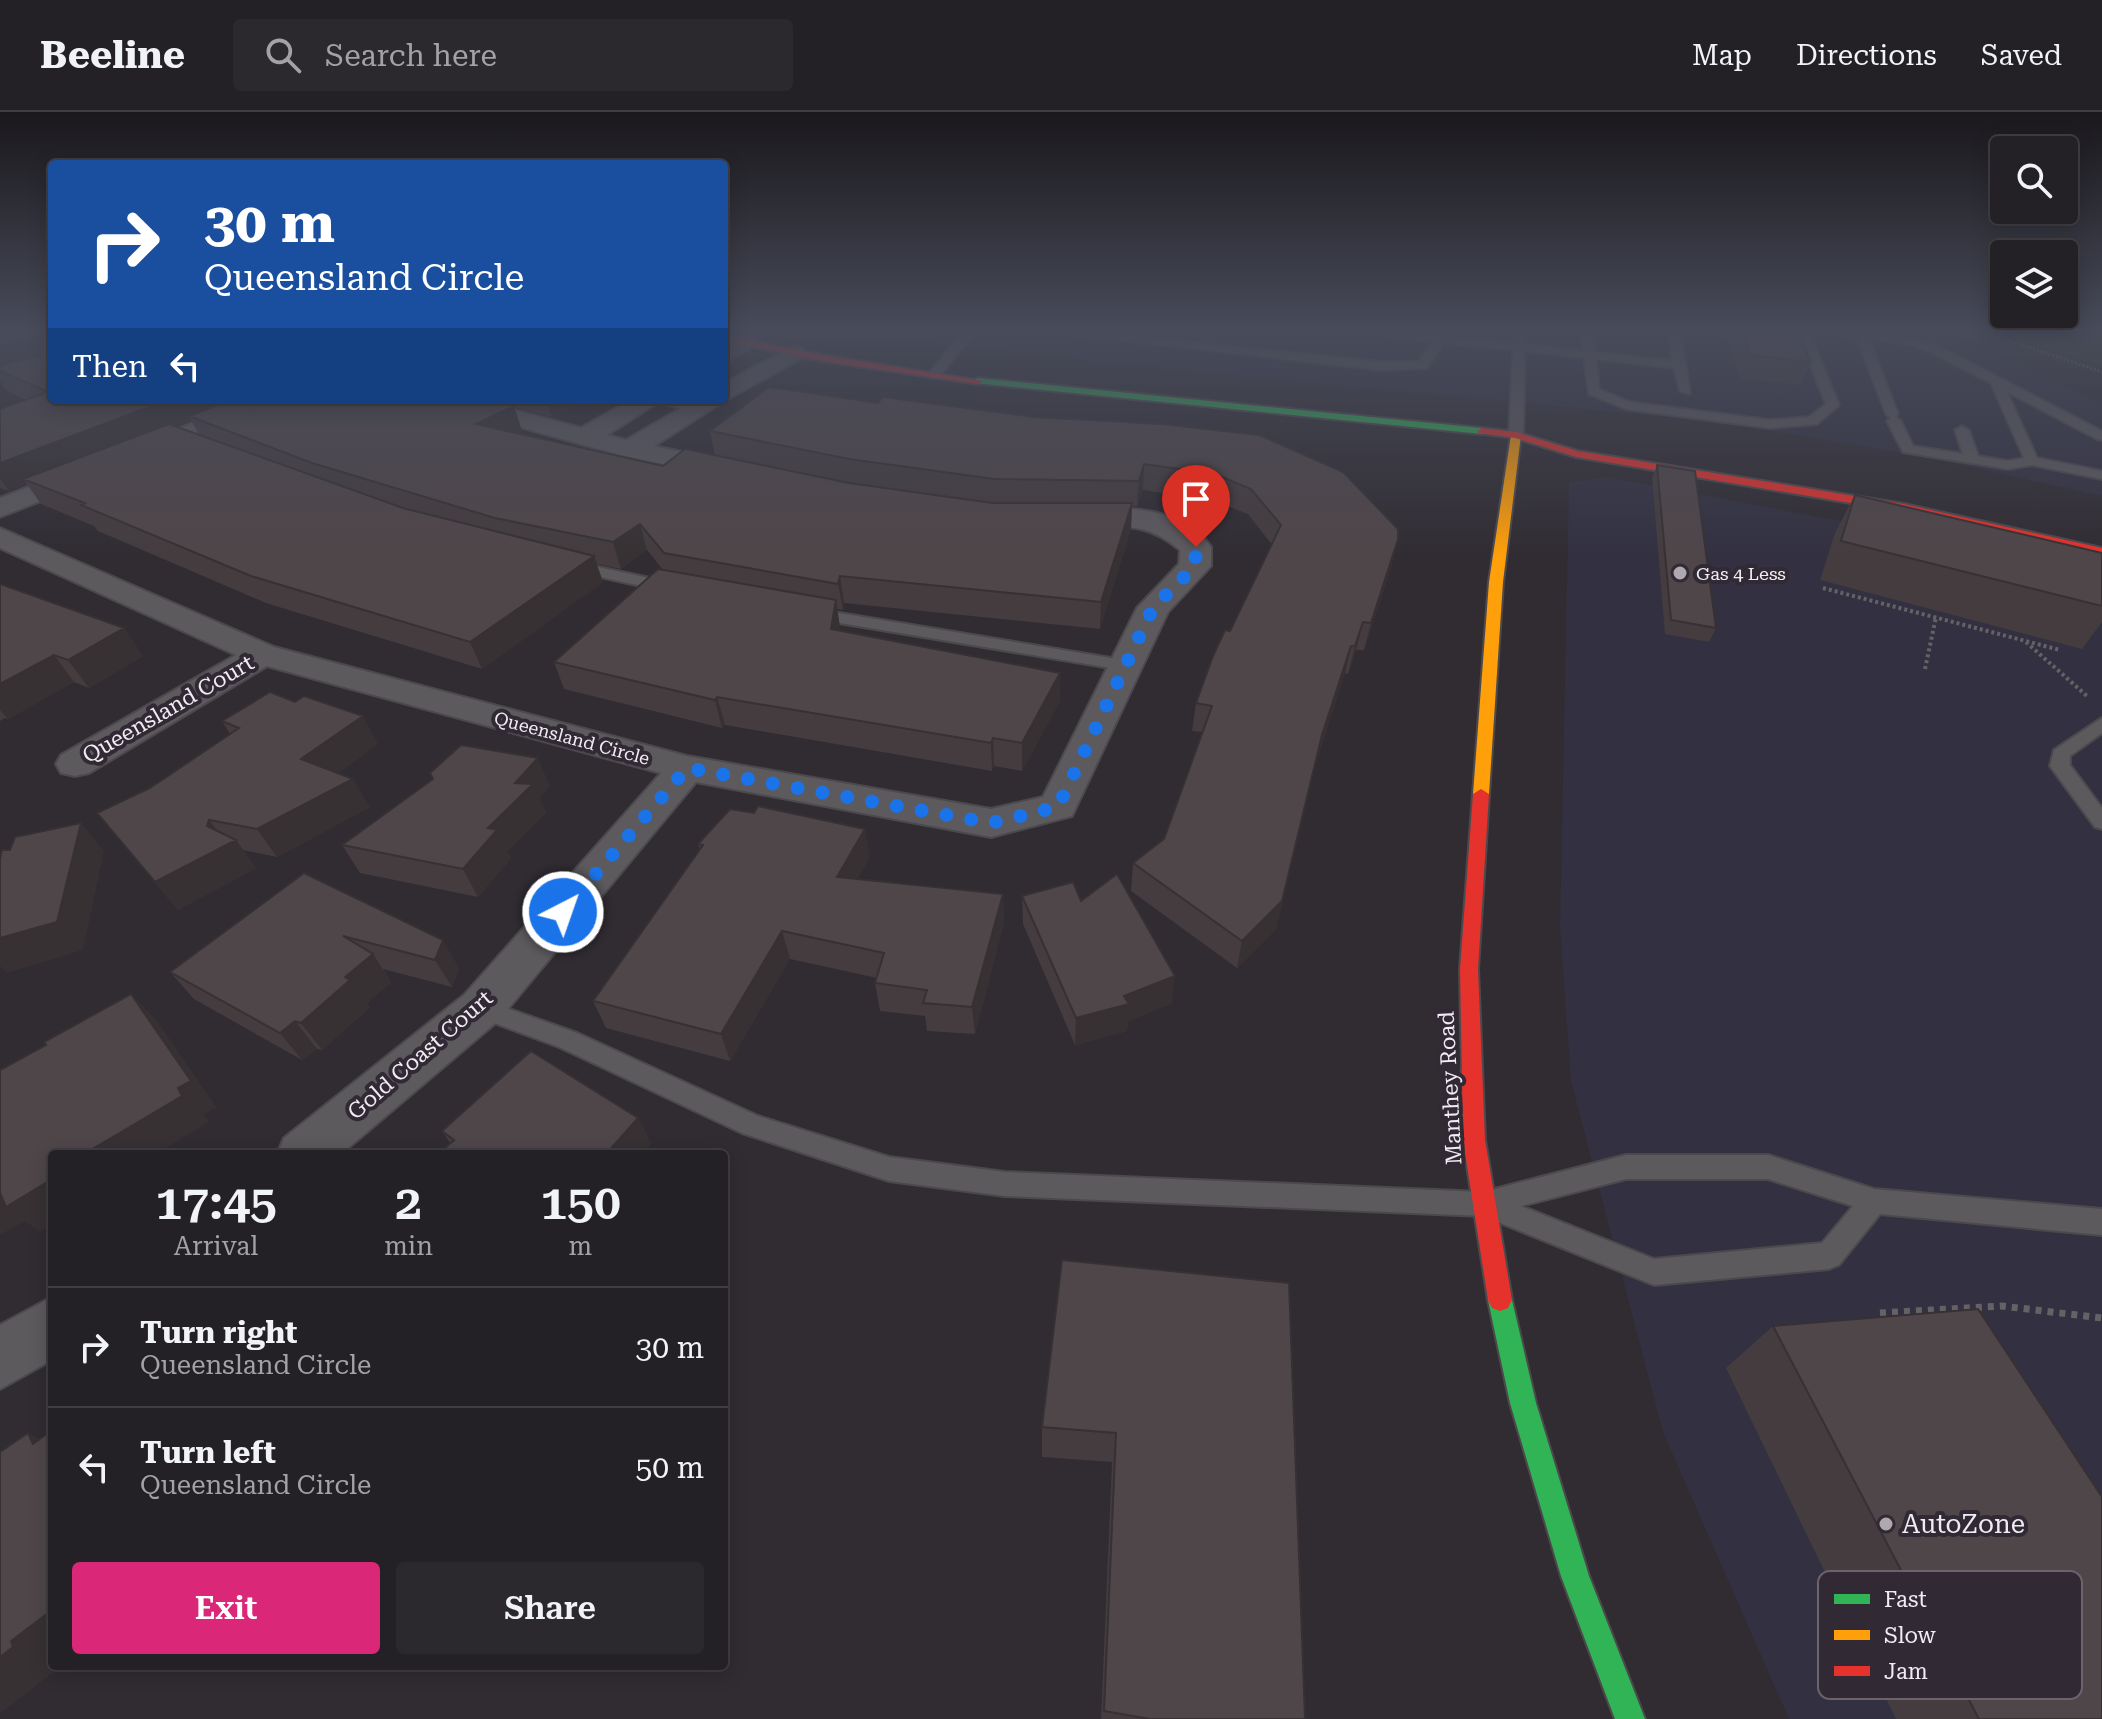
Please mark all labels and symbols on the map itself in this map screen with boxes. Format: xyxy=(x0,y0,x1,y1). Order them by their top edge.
pin xyxy=(1162,465,1230,547)
place label: Gas 4 Less xyxy=(1696,563,1786,584)
marker: Gas 4 Less xyxy=(1671,564,1689,582)
street label: Queensland Court xyxy=(78,650,258,768)
street label: Queensland Circle xyxy=(492,707,652,769)
position arrow xyxy=(521,870,605,954)
street label: Gold Coast Court xyxy=(343,985,497,1125)
street label: Manthey Road xyxy=(1433,1011,1467,1165)
place label: AutoZone xyxy=(1902,1509,2025,1539)
marker: AutoZone xyxy=(1877,1515,1895,1533)
legend xyxy=(1818,1571,2082,1699)
text: Fast xyxy=(1884,1587,1927,1612)
text: Slow xyxy=(1884,1623,1937,1648)
text: Jam xyxy=(1884,1659,1928,1684)

